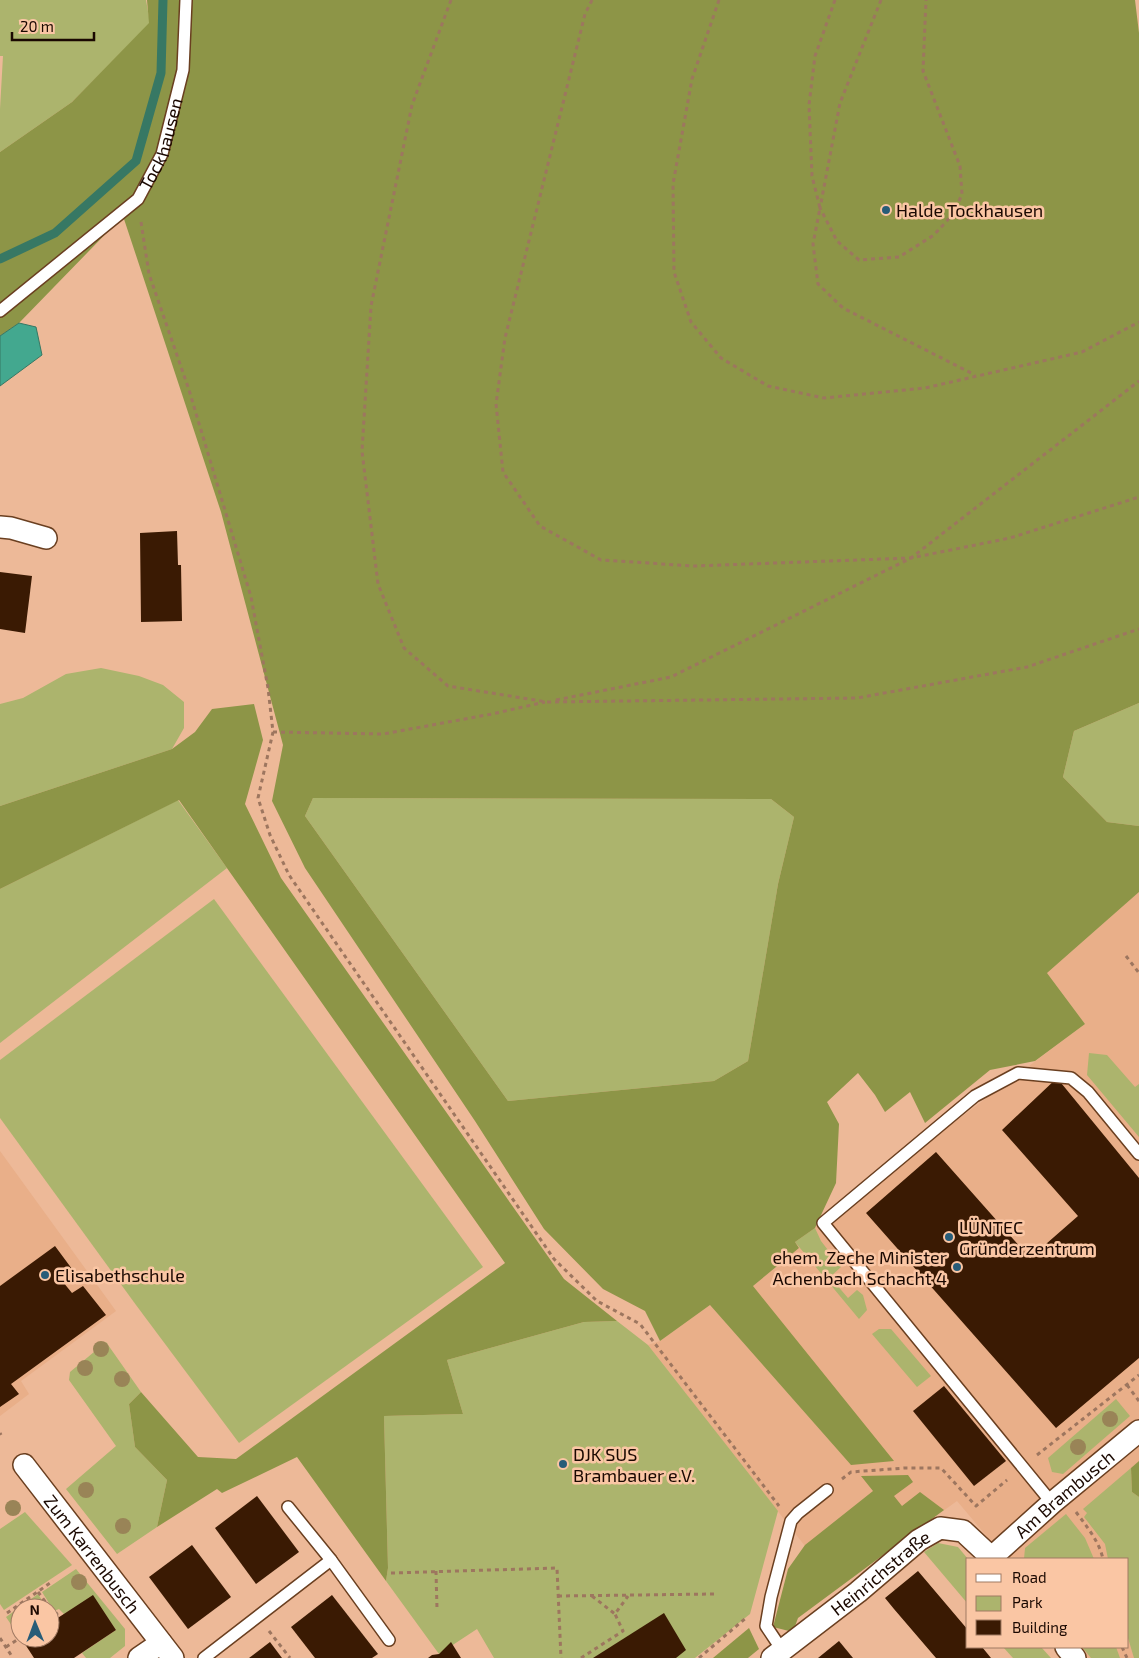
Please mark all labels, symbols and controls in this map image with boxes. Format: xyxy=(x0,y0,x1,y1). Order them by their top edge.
scale bar xyxy=(12,10,95,42)
text: 20 m xyxy=(20,17,54,35)
street label: Tockhausen xyxy=(134,95,187,194)
place label: Halde Tockhausen xyxy=(896,199,1043,221)
marker: Halde Tockhausen xyxy=(880,204,892,216)
place label: LÜNTEC Gründerzentrum xyxy=(959,1216,1095,1259)
marker: LÜNTEC Gründerzentrum xyxy=(943,1231,955,1243)
place label: ehem. Zeche Minister Achenbach Schacht 4 xyxy=(772,1246,947,1289)
marker: ehem. Zeche Minister Achenbach Schacht 4 xyxy=(951,1261,963,1273)
place label: Elisabethschule xyxy=(55,1264,185,1286)
marker: Elisabethschule xyxy=(39,1269,51,1281)
place label: DJK SUS Brambauer e.V. xyxy=(573,1443,695,1486)
street label: Am Brambusch xyxy=(1010,1445,1119,1542)
marker: DJK SUS Brambauer e.V. xyxy=(557,1458,569,1470)
street label: Zum Karrenbusch xyxy=(40,1490,145,1617)
street label: Heinrichstraße xyxy=(826,1525,934,1620)
legend xyxy=(966,1558,1129,1648)
text: Road xyxy=(1012,1568,1047,1586)
text: Park xyxy=(1012,1593,1043,1611)
north arrow xyxy=(10,1598,60,1648)
text: N xyxy=(30,1601,40,1618)
text: Building xyxy=(1012,1618,1068,1636)

